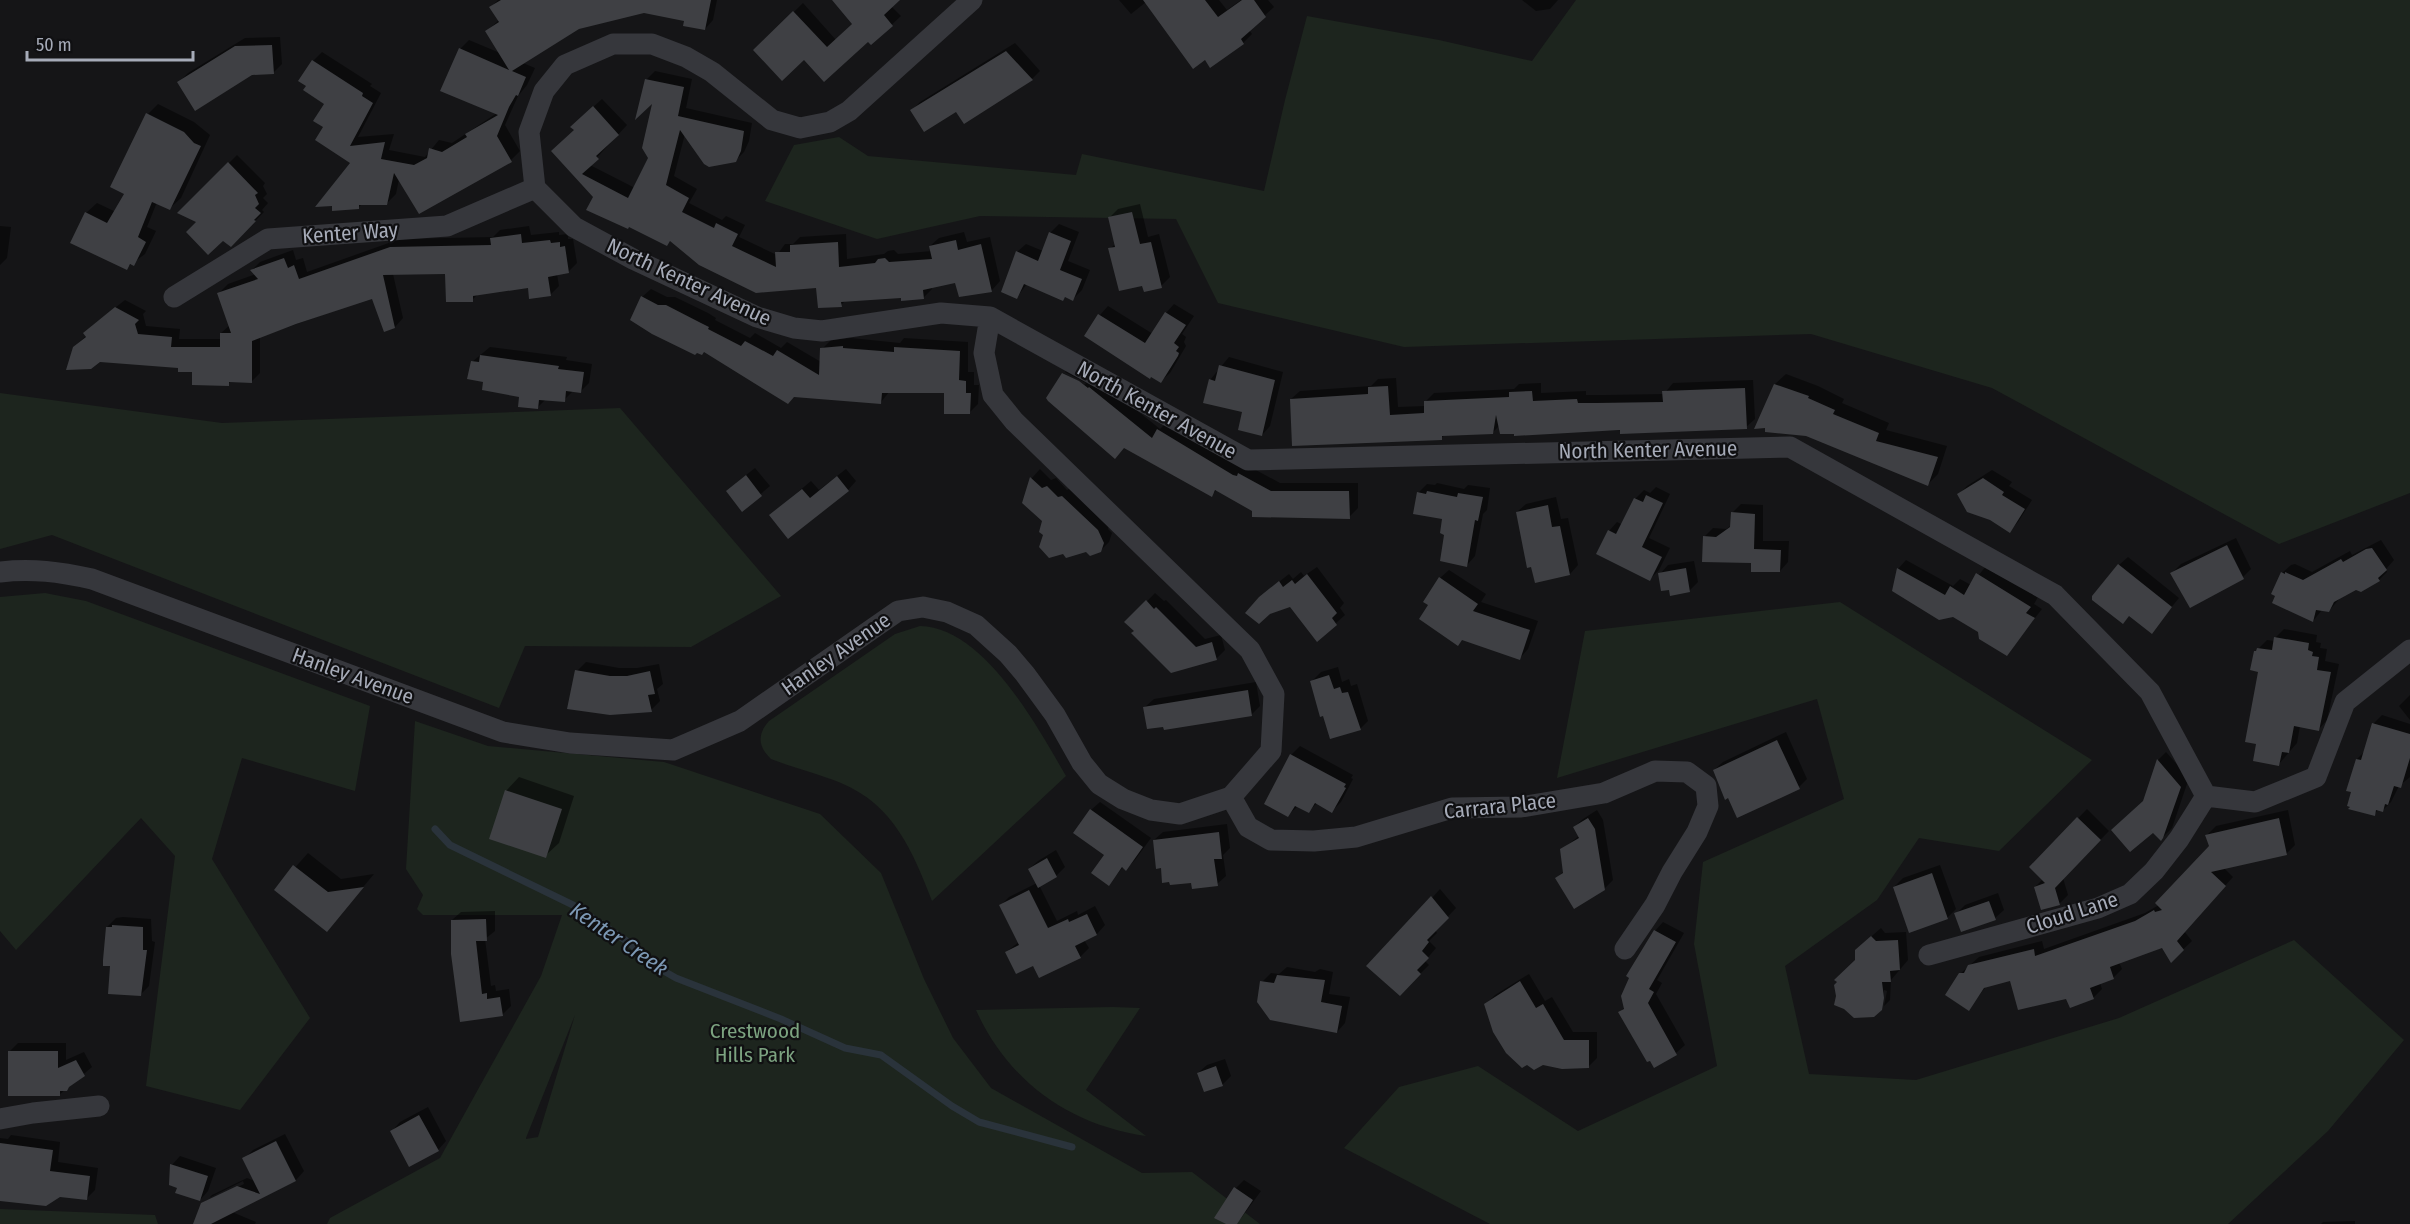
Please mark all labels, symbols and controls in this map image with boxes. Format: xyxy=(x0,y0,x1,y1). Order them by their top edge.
scale bar xyxy=(27,24,194,62)
text: 50 m xyxy=(36,34,72,56)
street label: Kenter Way xyxy=(301,217,399,249)
street label: North Kenter Avenue xyxy=(603,232,775,332)
street label: North Kenter Avenue xyxy=(1073,355,1241,465)
street label: North Kenter Avenue xyxy=(1559,435,1737,465)
street label: Hanley Avenue xyxy=(776,607,896,701)
street label: Hanley Avenue xyxy=(289,642,417,710)
street label: Carrara Place xyxy=(1443,787,1557,825)
street label: Cloud Lane xyxy=(2023,886,2121,940)
water label: Kenter Creek xyxy=(565,896,673,982)
park label: Crestwood Hills Park xyxy=(710,1018,800,1068)

